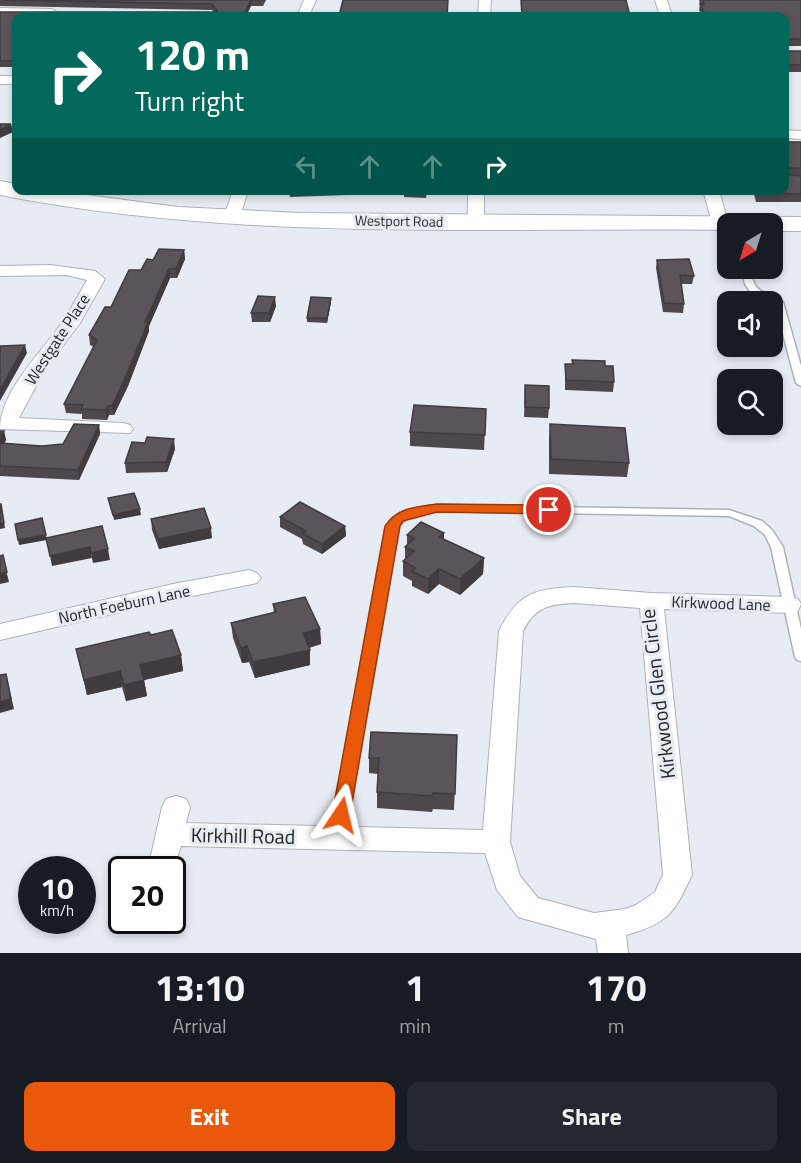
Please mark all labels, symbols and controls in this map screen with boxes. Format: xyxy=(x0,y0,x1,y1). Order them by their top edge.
text: 120 m xyxy=(135,22,250,86)
icon: right xyxy=(36,36,114,114)
text: Turn right xyxy=(135,80,244,121)
icon: left xyxy=(290,150,323,183)
icon: ahead xyxy=(353,150,386,183)
icon: ahead xyxy=(416,150,449,183)
icon: right xyxy=(479,150,512,183)
street label: Westport Road xyxy=(355,209,443,232)
north arrow xyxy=(717,213,783,279)
map controls xyxy=(717,213,783,435)
street label: Westgate Place xyxy=(18,289,96,389)
button: sound xyxy=(717,291,783,357)
button: search xyxy=(717,369,783,435)
pin xyxy=(523,484,574,535)
icon: arrive xyxy=(532,493,565,526)
street label: North Foeburn Lane xyxy=(56,578,192,630)
street label: Kirkwood Lane xyxy=(671,589,771,617)
street label: Kirkwood Glen Circle xyxy=(632,607,683,781)
position arrow xyxy=(309,783,373,847)
street label: Kirkhill Road xyxy=(191,819,295,852)
speed limit sign: 20 xyxy=(108,856,186,934)
text: 10 xyxy=(40,865,74,911)
text: km/h xyxy=(40,899,74,922)
text: 13:10 xyxy=(155,960,245,1015)
text: 1 xyxy=(405,960,425,1015)
text: 170 xyxy=(586,960,646,1015)
text: Arrival xyxy=(173,1010,227,1041)
text: min xyxy=(399,1010,431,1041)
text: m xyxy=(608,1010,624,1041)
button: Exit xyxy=(24,1082,395,1151)
button: Share xyxy=(407,1082,777,1151)

